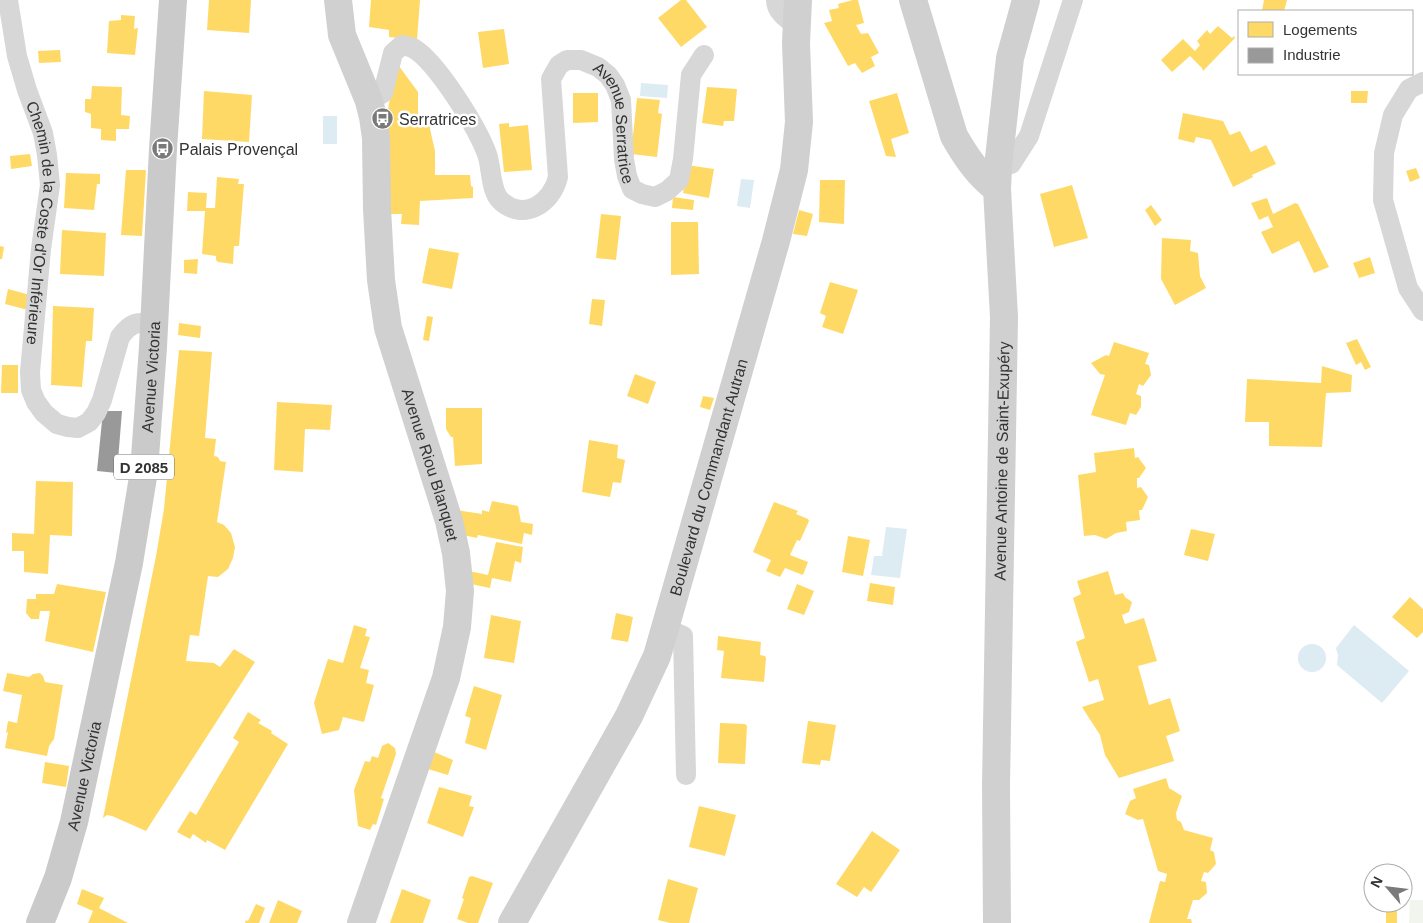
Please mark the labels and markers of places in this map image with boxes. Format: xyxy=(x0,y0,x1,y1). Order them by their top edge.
bus stop icon: Serratrices xyxy=(371,107,395,131)
place label: Serratrices xyxy=(399,111,476,128)
bus stop icon: Palais Provençal xyxy=(151,137,175,161)
place label: Palais Provençal xyxy=(179,141,298,158)

